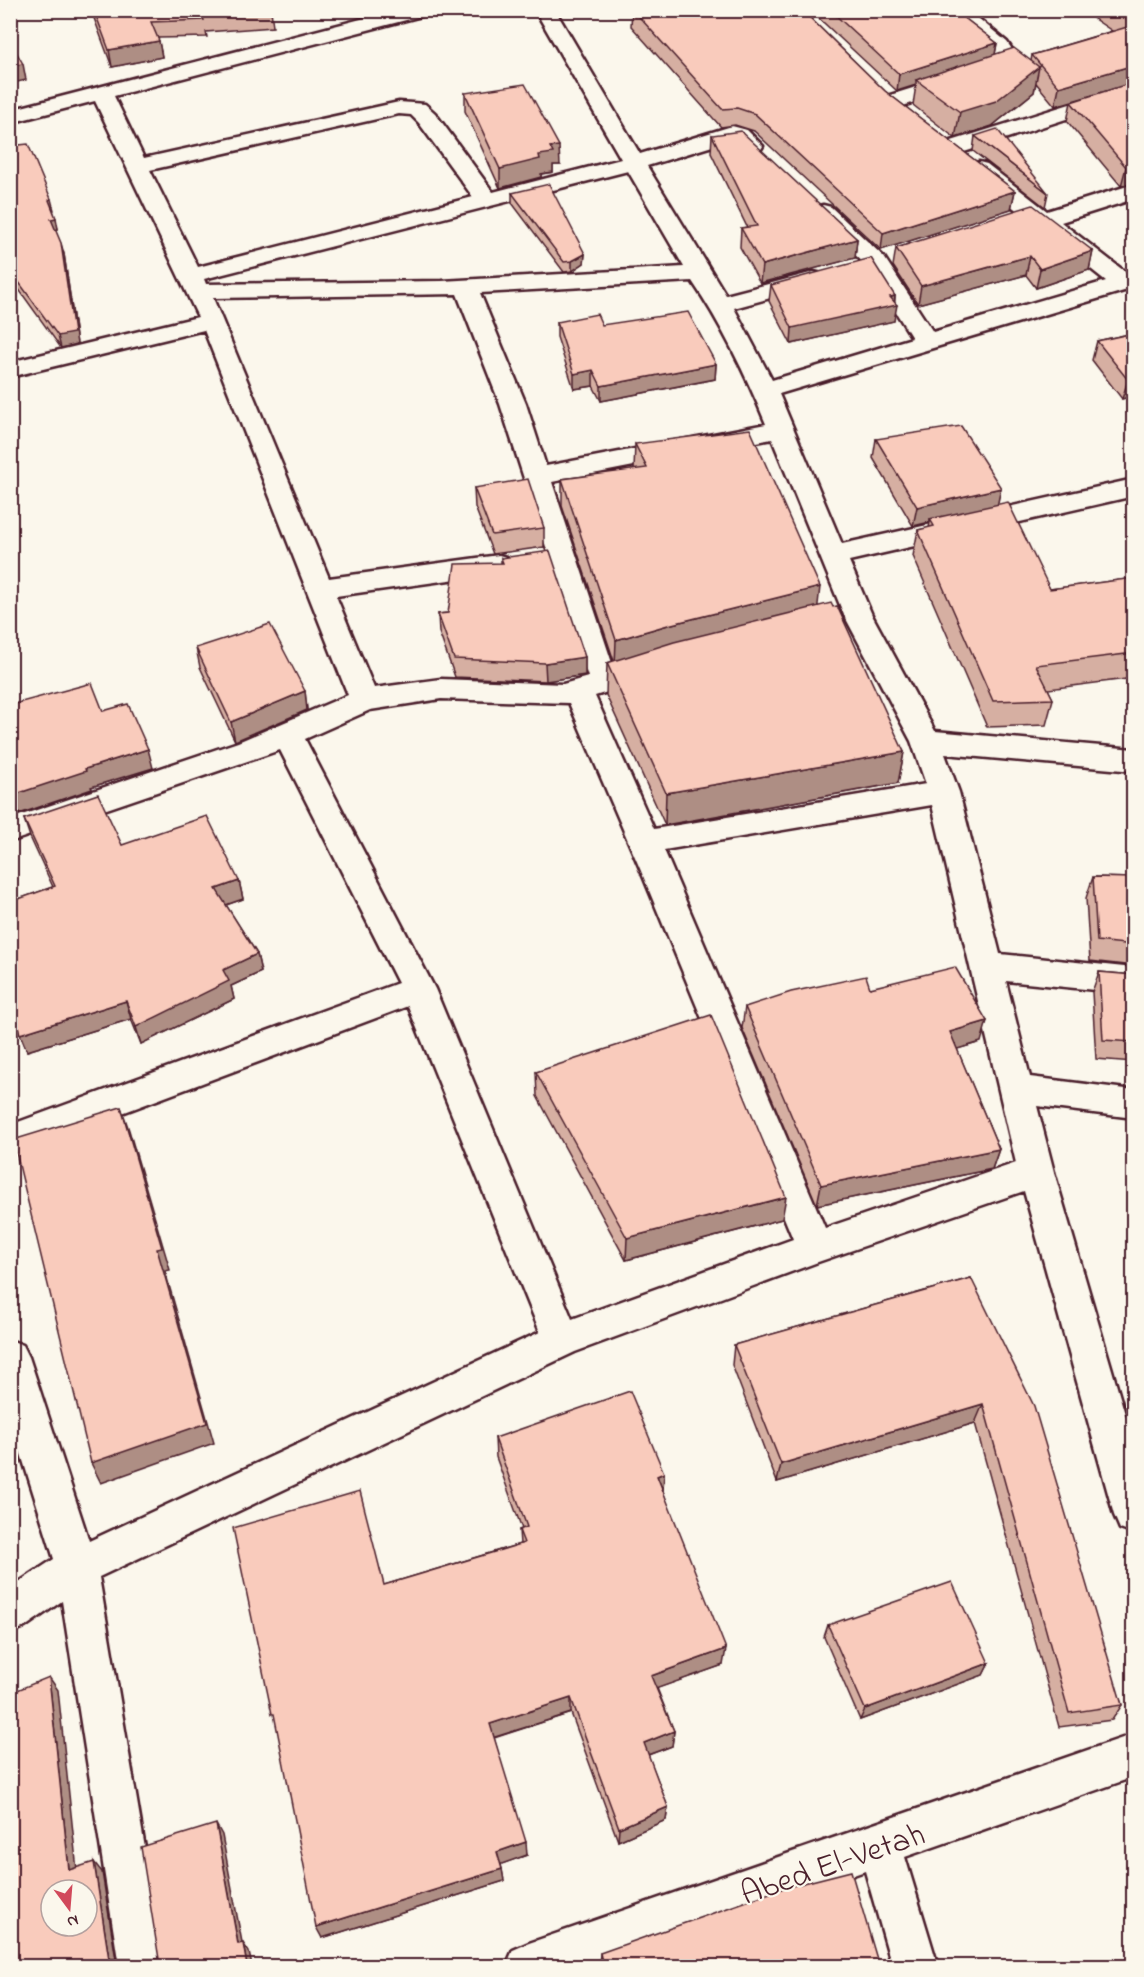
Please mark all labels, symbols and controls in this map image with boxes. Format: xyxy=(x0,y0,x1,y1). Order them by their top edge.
street label: Abed El-Vetah xyxy=(735,1812,932,1920)
north arrow xyxy=(39,1878,99,1938)
text: N xyxy=(64,1907,81,1934)

